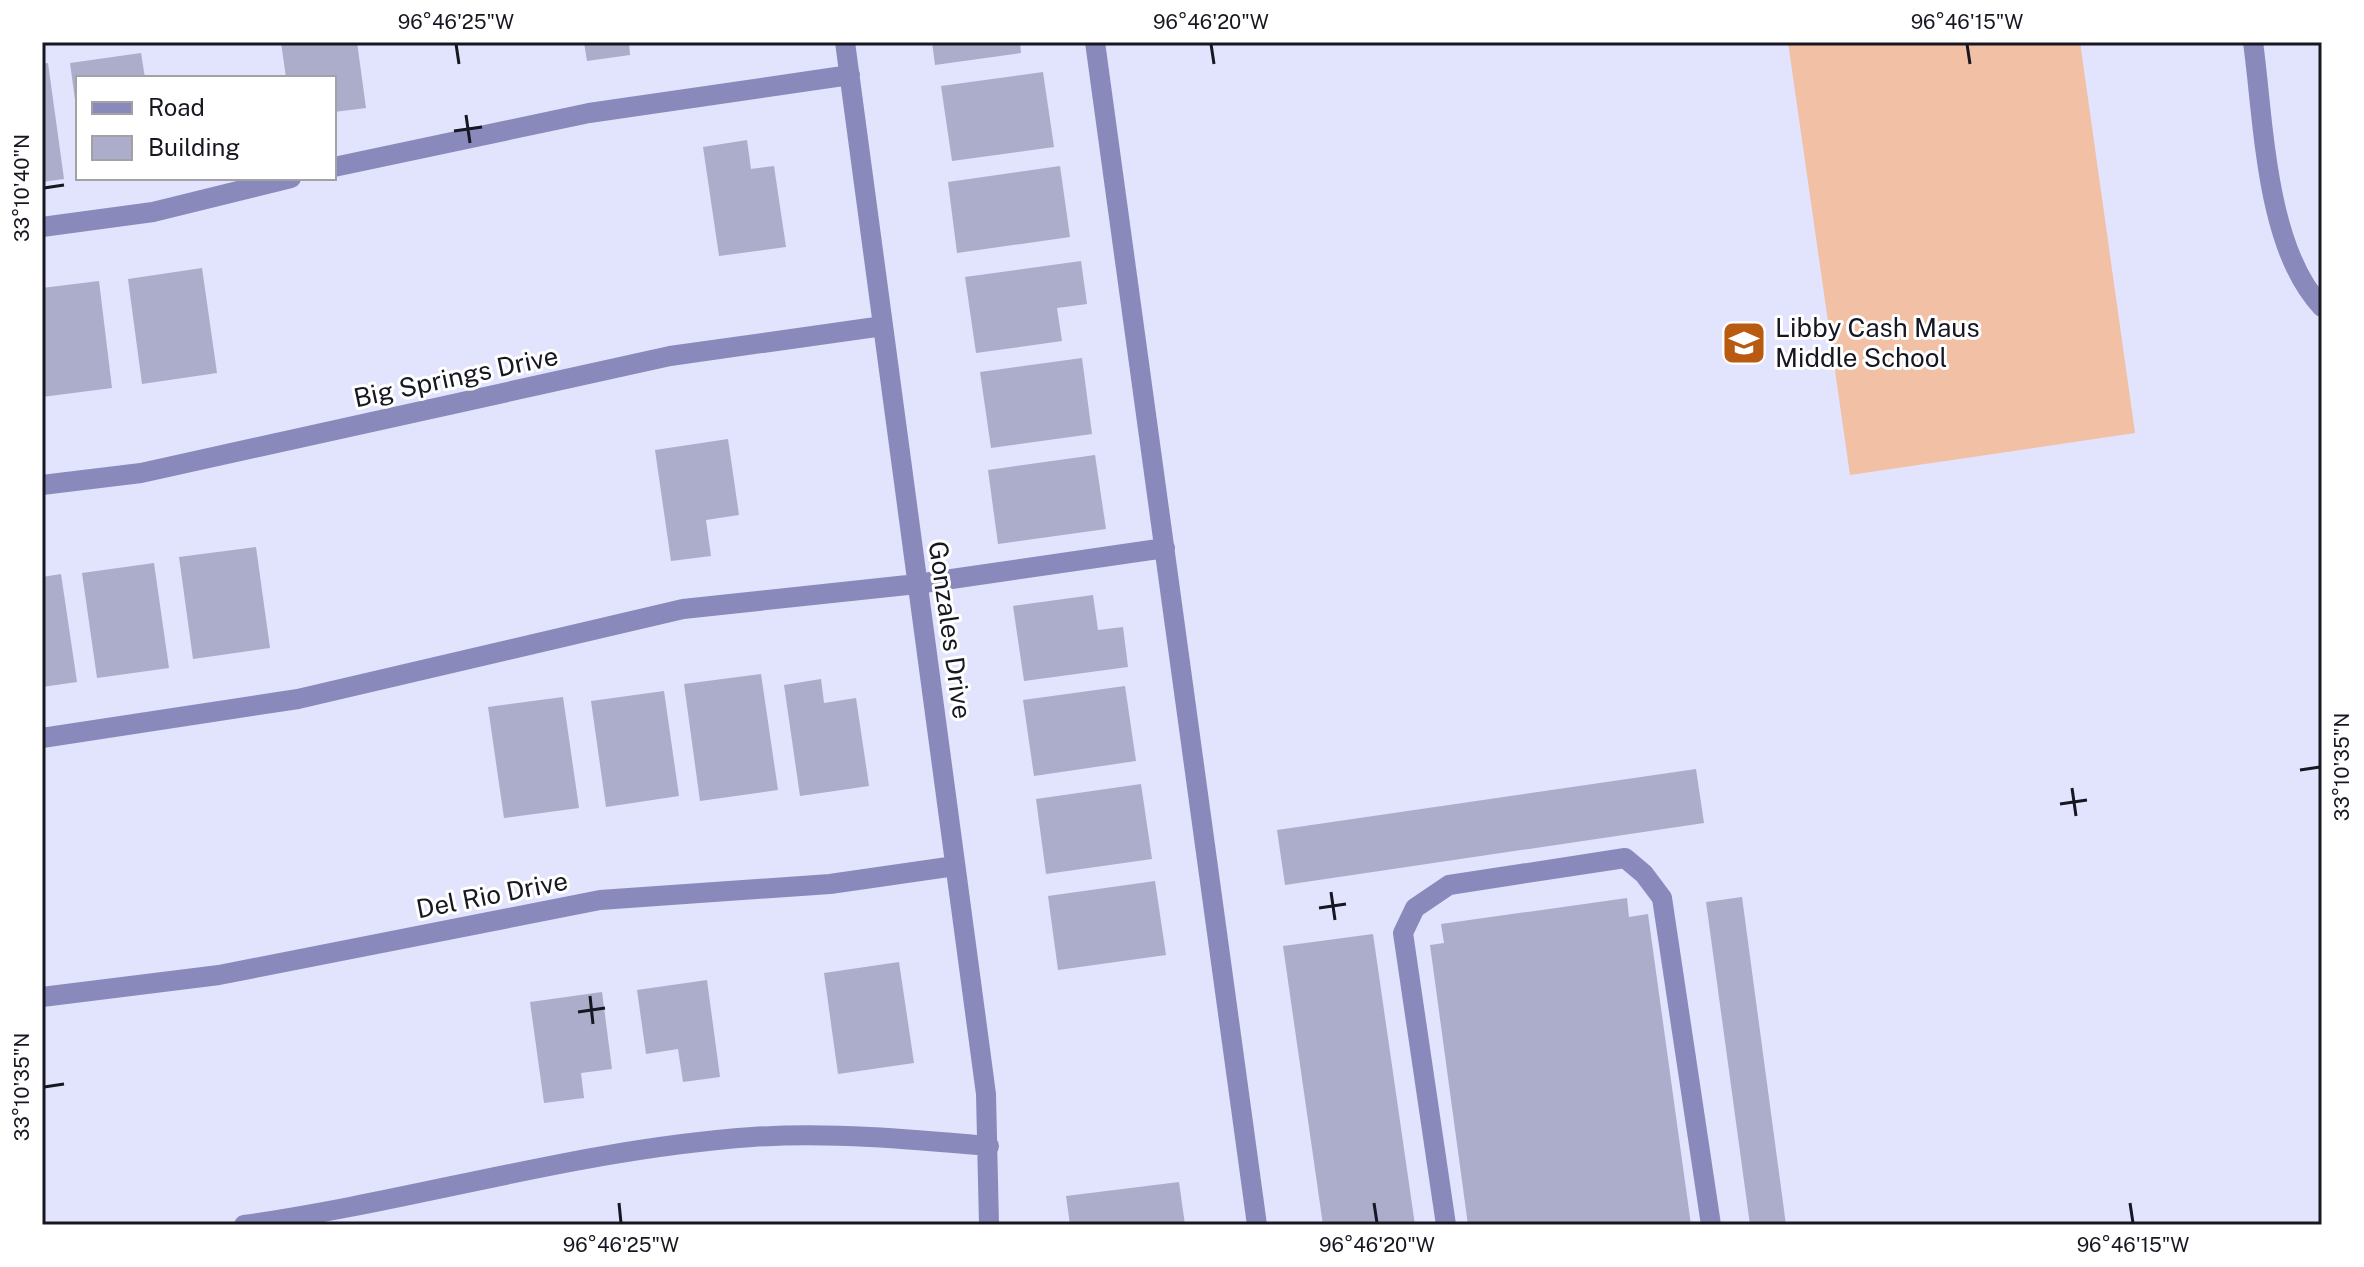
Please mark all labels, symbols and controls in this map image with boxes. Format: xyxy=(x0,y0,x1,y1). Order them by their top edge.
text: 96°46'25"W xyxy=(398,10,514,34)
text: 96°46'20"W xyxy=(1153,10,1269,34)
text: 96°46'15"W xyxy=(1911,10,2023,34)
legend xyxy=(76,76,336,180)
text: Road xyxy=(148,93,205,121)
text: Building xyxy=(148,133,240,161)
text: 33°10'40"N xyxy=(10,134,34,242)
place label: Libby Cash Maus Middle School xyxy=(1775,312,1980,373)
school or university icon: Libby Cash Maus Middle School xyxy=(1720,319,1768,367)
street label: Big Springs Drive xyxy=(351,340,561,413)
street label: Gonzales Drive xyxy=(923,539,978,721)
text: 33°10'35"N xyxy=(2330,713,2354,821)
street label: Del Rio Drive xyxy=(413,865,570,924)
text: 33°10'35"N xyxy=(10,1033,34,1141)
text: 96°46'25"W xyxy=(563,1233,679,1257)
text: 96°46'20"W xyxy=(1319,1233,1435,1257)
text: 96°46'15"W xyxy=(2077,1233,2189,1257)

